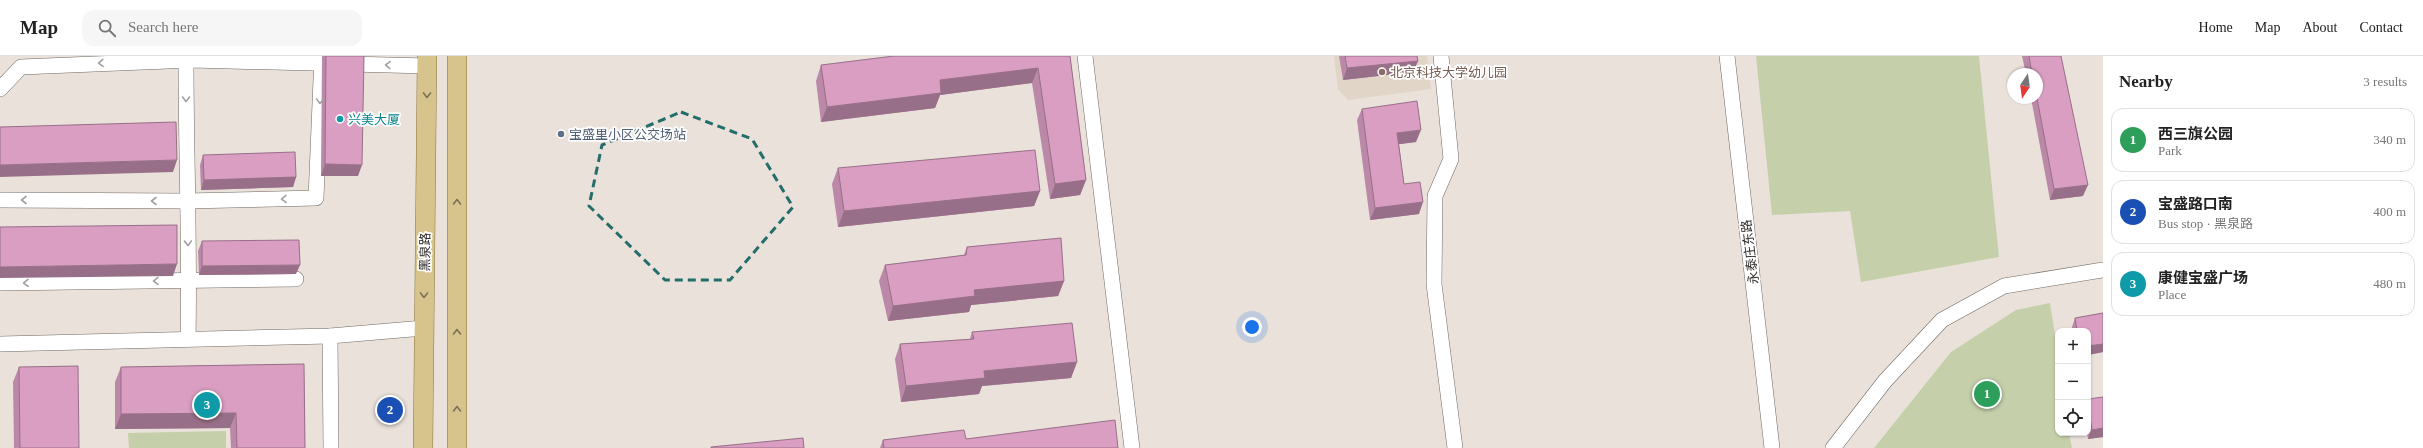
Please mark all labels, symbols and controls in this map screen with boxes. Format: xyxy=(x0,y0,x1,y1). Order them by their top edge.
search box xyxy=(82,10,362,46)
text: Map xyxy=(20,17,58,38)
icon: search xyxy=(96,17,118,39)
text: Search here xyxy=(128,19,198,35)
text: Home xyxy=(2199,20,2233,35)
text: Map xyxy=(2255,20,2280,35)
text: About xyxy=(2302,20,2337,35)
text: Contact xyxy=(2359,20,2403,35)
one-way arrow xyxy=(98,59,104,68)
one-way arrow xyxy=(385,60,391,69)
place label: 北京科技大学幼儿园 xyxy=(1390,65,1507,80)
marker: 北京科技大学幼儿园 xyxy=(1377,67,1387,77)
north arrow xyxy=(2007,68,2043,104)
text: Nearby xyxy=(2119,72,2173,91)
text: 3 results xyxy=(2363,74,2407,89)
one-way arrow xyxy=(423,92,431,98)
one-way arrow xyxy=(182,96,190,102)
one-way arrow xyxy=(316,98,325,104)
place label: 兴美大厦 xyxy=(348,112,400,127)
marker: 兴美大厦 xyxy=(335,114,345,124)
text: 西三旗公园 xyxy=(2158,126,2233,142)
place label: 宝盛里小区公交场站 xyxy=(569,127,686,142)
marker: 宝盛里小区公交场站 xyxy=(556,129,566,139)
text: 1 xyxy=(2130,132,2136,147)
text: 340 m xyxy=(2373,132,2406,147)
text: Park xyxy=(2158,143,2182,158)
one-way arrow xyxy=(281,195,287,203)
one-way arrow xyxy=(21,196,27,204)
text: 宝盛路口南 xyxy=(2158,196,2233,212)
one-way arrow xyxy=(151,197,157,205)
one-way arrow xyxy=(453,199,461,205)
text: 2 xyxy=(2130,204,2136,219)
text: 400 m xyxy=(2373,204,2406,219)
text: Bus stop · 黑泉路 xyxy=(2158,216,2253,231)
street label: 永泰庄东路 xyxy=(1739,219,1761,285)
street label: 黑泉路 xyxy=(417,232,433,272)
one-way arrow xyxy=(184,240,192,246)
text: 康健宝盛广场 xyxy=(2158,270,2248,286)
text: 3 xyxy=(2130,276,2136,291)
text: 480 m xyxy=(2373,276,2406,291)
one-way arrow xyxy=(153,277,159,285)
one-way arrow xyxy=(23,279,29,287)
text: Place xyxy=(2158,287,2186,302)
one-way arrow xyxy=(420,292,428,298)
your location xyxy=(1242,317,1262,337)
map controls xyxy=(2055,328,2091,436)
button: + xyxy=(2055,328,2091,364)
one-way arrow xyxy=(453,329,461,335)
button: − xyxy=(2055,364,2091,400)
pin: 1 xyxy=(1974,379,2000,409)
pin: 3 xyxy=(194,390,220,420)
pin: 2 xyxy=(377,395,403,425)
button: locate xyxy=(2055,400,2091,436)
one-way arrow xyxy=(453,406,461,412)

